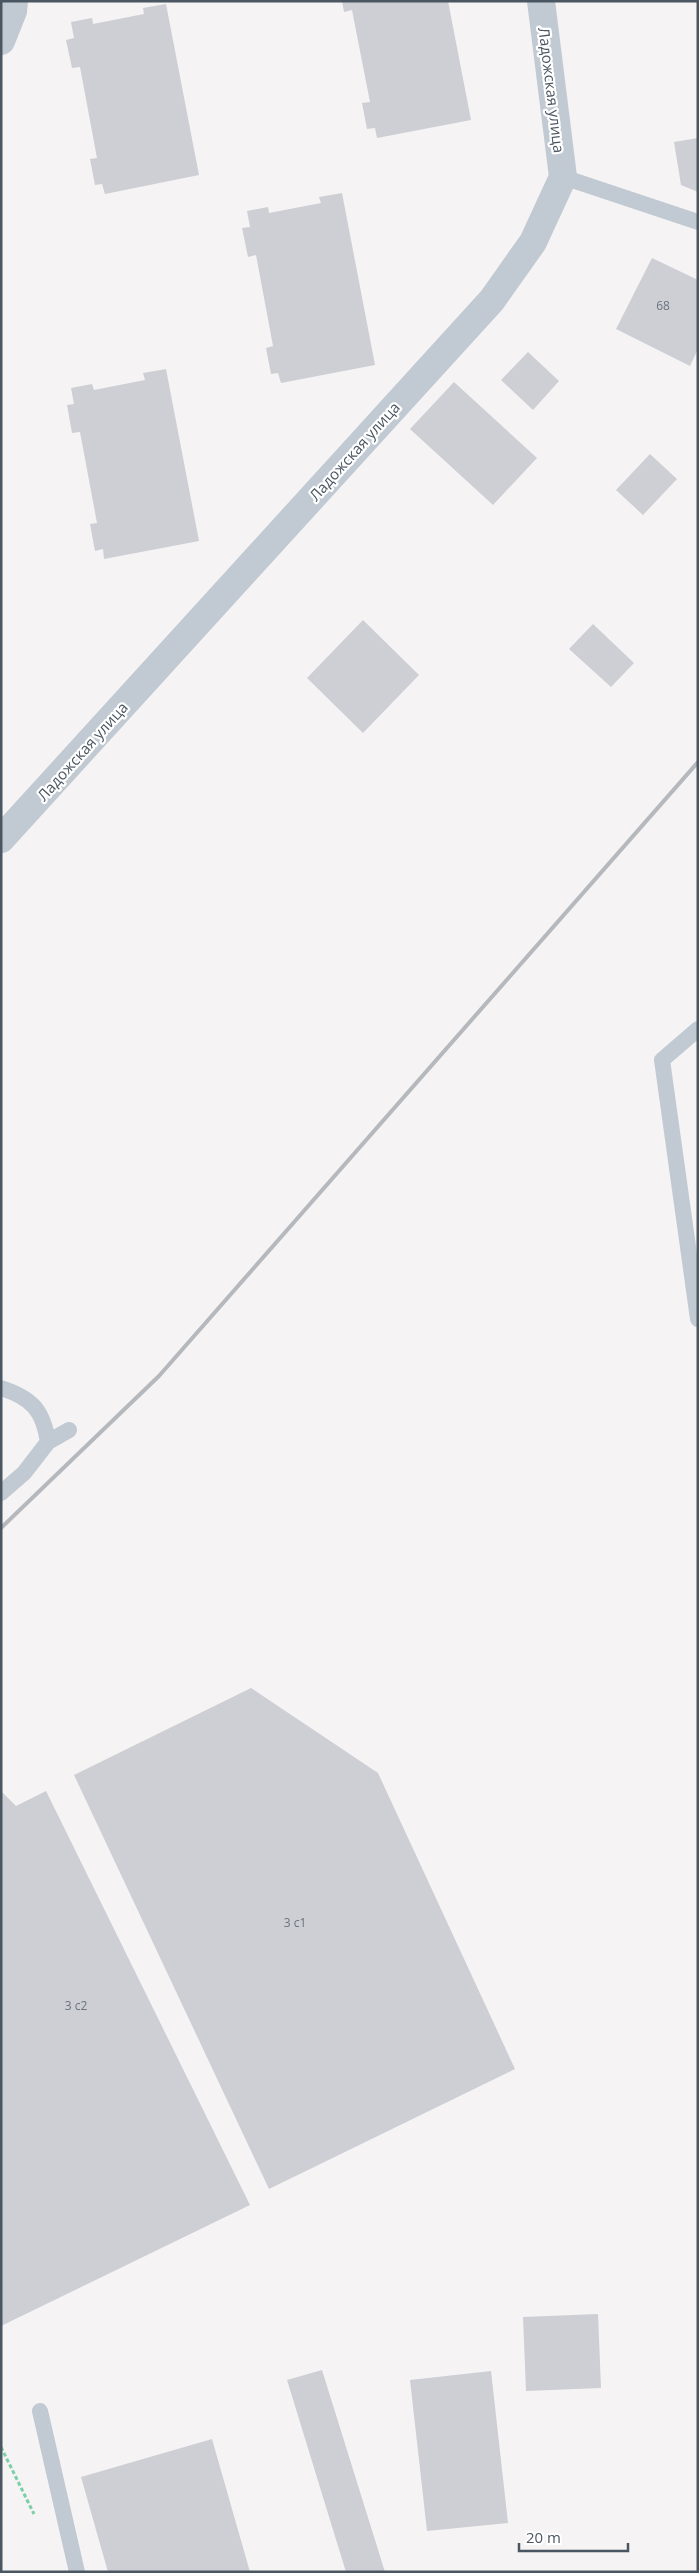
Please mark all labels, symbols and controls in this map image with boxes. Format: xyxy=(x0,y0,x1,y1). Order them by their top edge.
street label: Ладожская улица xyxy=(534,26,570,154)
house number: 68 xyxy=(656,297,670,314)
street label: Ладожская улица xyxy=(304,397,404,505)
street label: Ладожская улица xyxy=(32,697,132,805)
house number: 3 с1 xyxy=(284,1914,306,1931)
house number: 3 с2 xyxy=(65,1997,87,2014)
scale bar xyxy=(519,2520,628,2552)
text: 20 m xyxy=(526,2527,561,2547)

